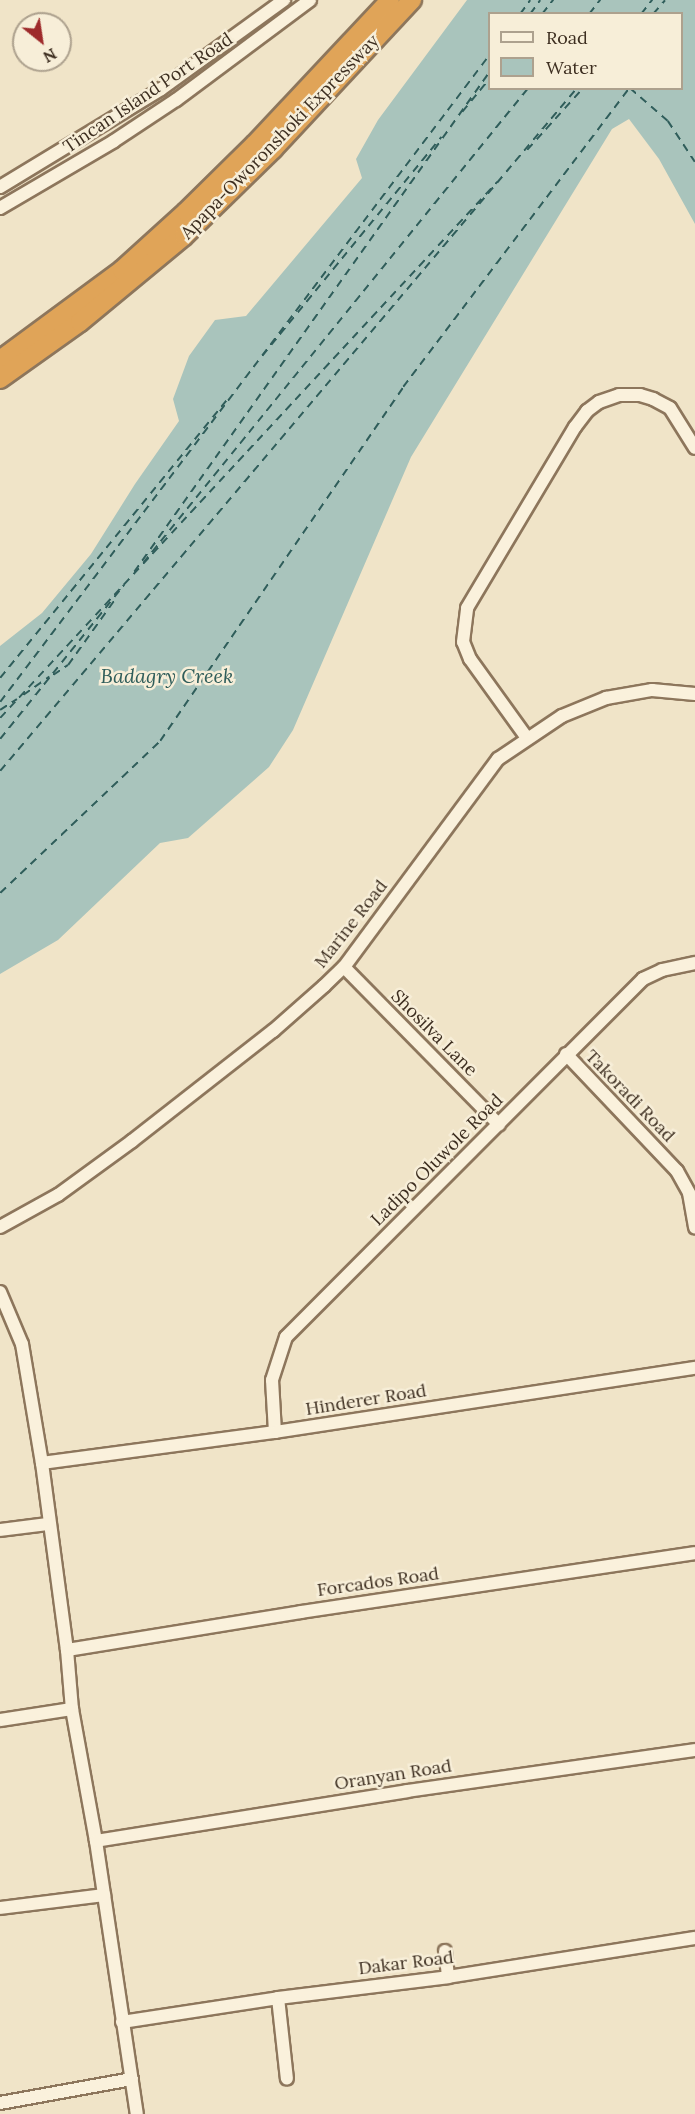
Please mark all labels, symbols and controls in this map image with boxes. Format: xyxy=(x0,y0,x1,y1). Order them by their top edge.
north arrow xyxy=(12,12,72,72)
legend xyxy=(488,12,683,90)
text: Road xyxy=(546,26,588,49)
street label: Tincan Island Port Road xyxy=(59,28,237,158)
street label: Apapa-Oworonshoki Expressway xyxy=(176,30,384,244)
text: N xyxy=(40,44,60,68)
text: Water xyxy=(546,56,597,79)
water label: Badagry Creek xyxy=(101,663,233,687)
street label: Marine Road xyxy=(310,876,392,972)
street label: Shosilva Lane xyxy=(386,985,482,1081)
street label: Takoradi Road xyxy=(581,1045,679,1147)
street label: Ladipo Oluwole Road xyxy=(367,1090,507,1230)
street label: Hinderer Road xyxy=(304,1380,428,1420)
street label: Forcados Road xyxy=(316,1563,440,1601)
street label: Oranyan Road xyxy=(333,1755,453,1795)
street label: Dakar Road xyxy=(357,1946,455,1980)

